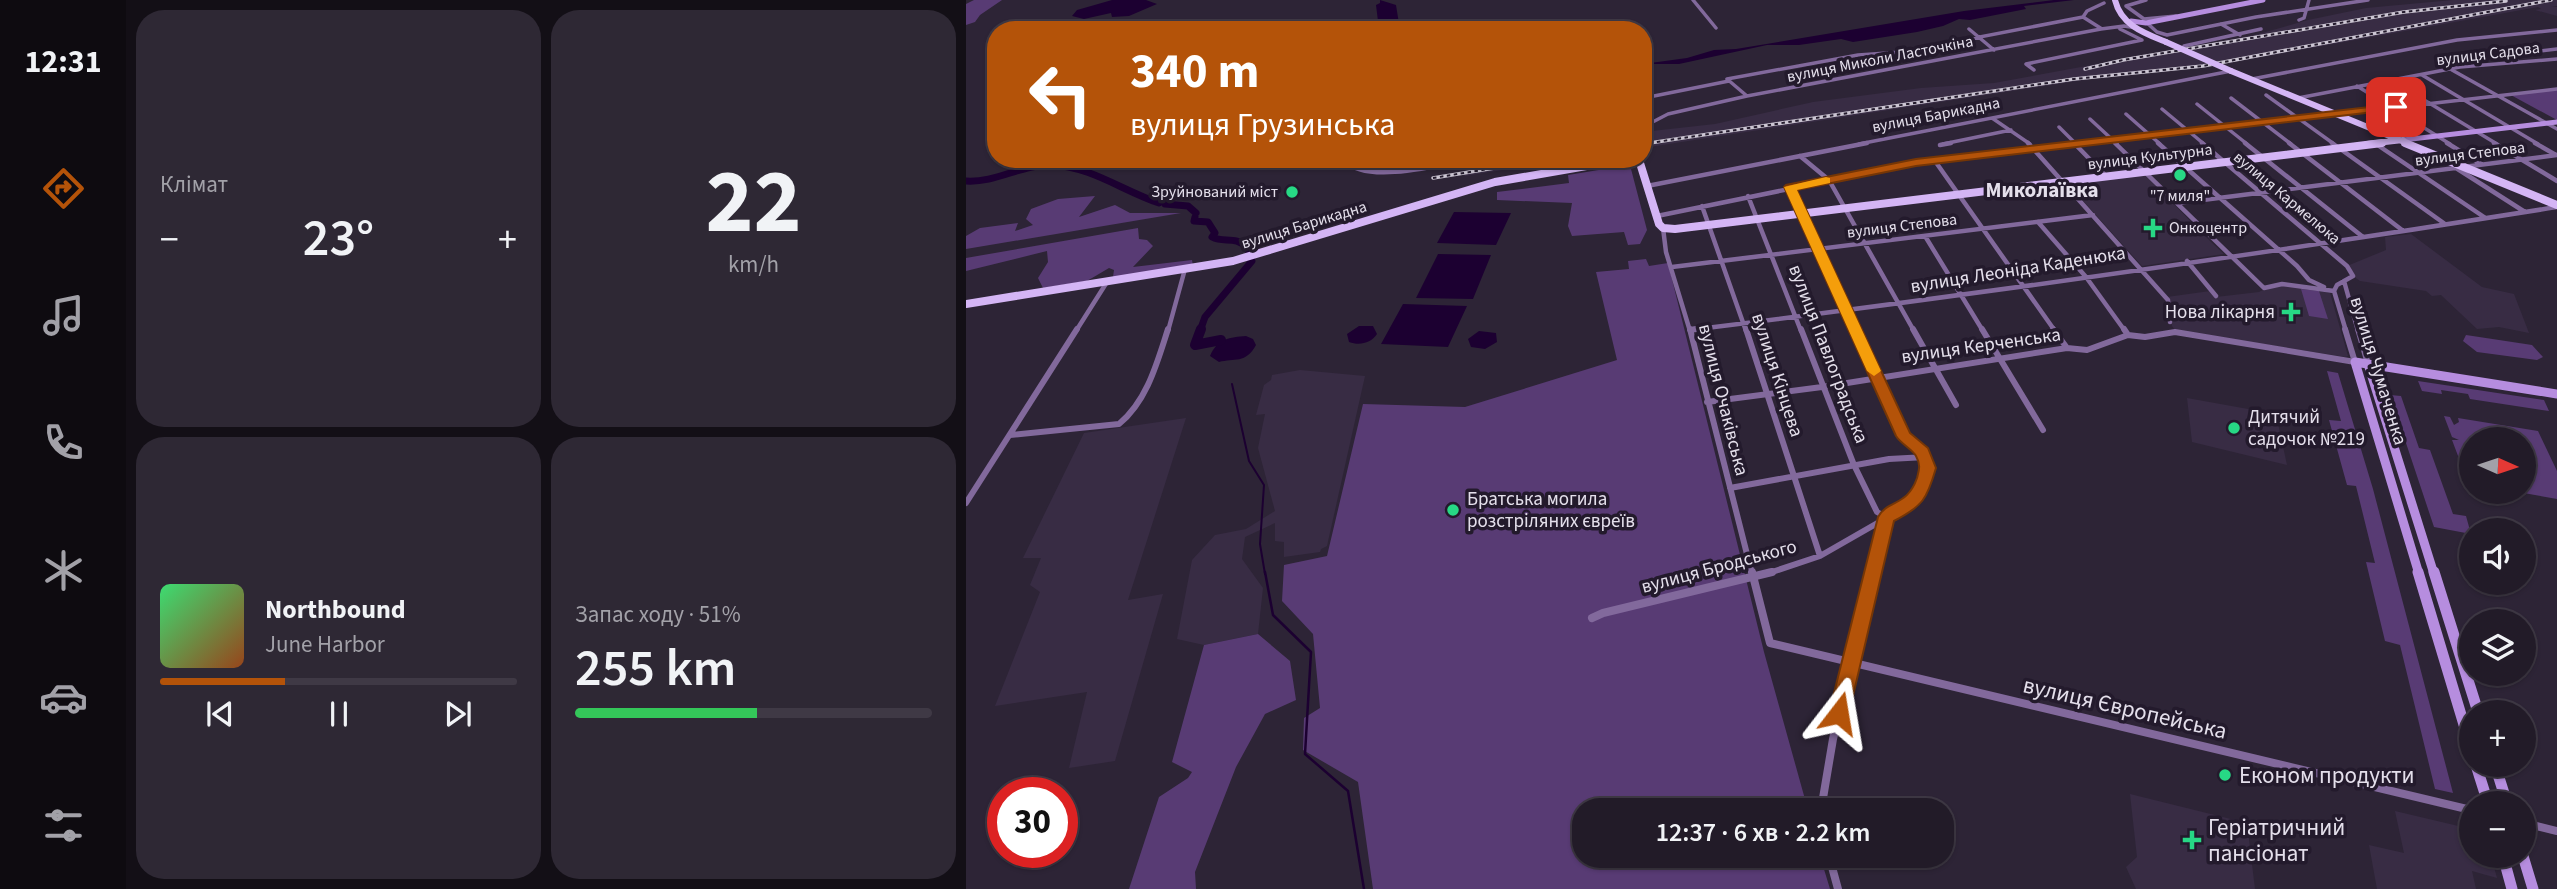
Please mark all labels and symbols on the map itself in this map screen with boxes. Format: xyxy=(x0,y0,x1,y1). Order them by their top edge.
street label: вулиця Миколи Ласточкіна xyxy=(1785,30,1975,88)
street label: вулиця Садова xyxy=(2435,37,2541,71)
pin xyxy=(2366,77,2426,137)
street label: вулиця Барикадна xyxy=(1870,92,2002,138)
street label: вулиця Степова xyxy=(2414,136,2526,172)
street label: вулиця Культурна xyxy=(2086,138,2214,176)
street label: вулиця Кармелюка xyxy=(2229,147,2345,249)
marker: "7 миля" xyxy=(2172,167,2188,183)
district label: Миколаївка xyxy=(1985,175,2099,205)
place label: Зруйнований міст xyxy=(1151,181,1278,203)
marker: Зруйнований міст xyxy=(1284,184,1300,200)
place label: "7 миля" xyxy=(2150,185,2210,207)
street label: вулиця Барикадна xyxy=(1239,195,1369,255)
street label: вулиця Степова xyxy=(1846,208,1958,244)
place label: Онкоцентр xyxy=(2169,217,2247,239)
marker: Онкоцентр xyxy=(2143,218,2163,238)
street label: вулиця Леоніда Каденюка xyxy=(1908,240,2128,300)
street label: вулиця Павлоградська xyxy=(1781,261,1875,447)
street label: вулиця Чумаченка xyxy=(2343,294,2413,448)
place label: Нова лікарня xyxy=(2165,299,2275,326)
marker: Нова лікарня xyxy=(2281,302,2301,322)
street label: вулиця Кінцева xyxy=(1744,310,1810,440)
street label: вулиця Очаківська xyxy=(1691,321,1755,479)
street label: вулиця Керченська xyxy=(1900,321,2062,371)
place label: Дитячий садочок №219 xyxy=(2248,404,2365,453)
marker: Дитячий садочок №219 xyxy=(2226,420,2242,436)
north arrow xyxy=(2459,427,2536,504)
place label: Братська могила розстріляних євреїв xyxy=(1467,486,1635,535)
marker: Братська могила розстріляних євреїв xyxy=(1445,502,1461,518)
street label: вулиця Бродського xyxy=(1638,533,1800,601)
street label: вулиця Європейська xyxy=(2020,668,2230,748)
position arrow xyxy=(1802,676,1876,750)
place label: Економ продукти xyxy=(2239,759,2415,792)
marker: Економ продукти xyxy=(2217,767,2233,783)
speed limit sign: 30 xyxy=(987,777,1078,868)
place label: Геріатричний пансіонат xyxy=(2208,811,2345,870)
marker: Геріатричний пансіонат xyxy=(2182,830,2202,850)

